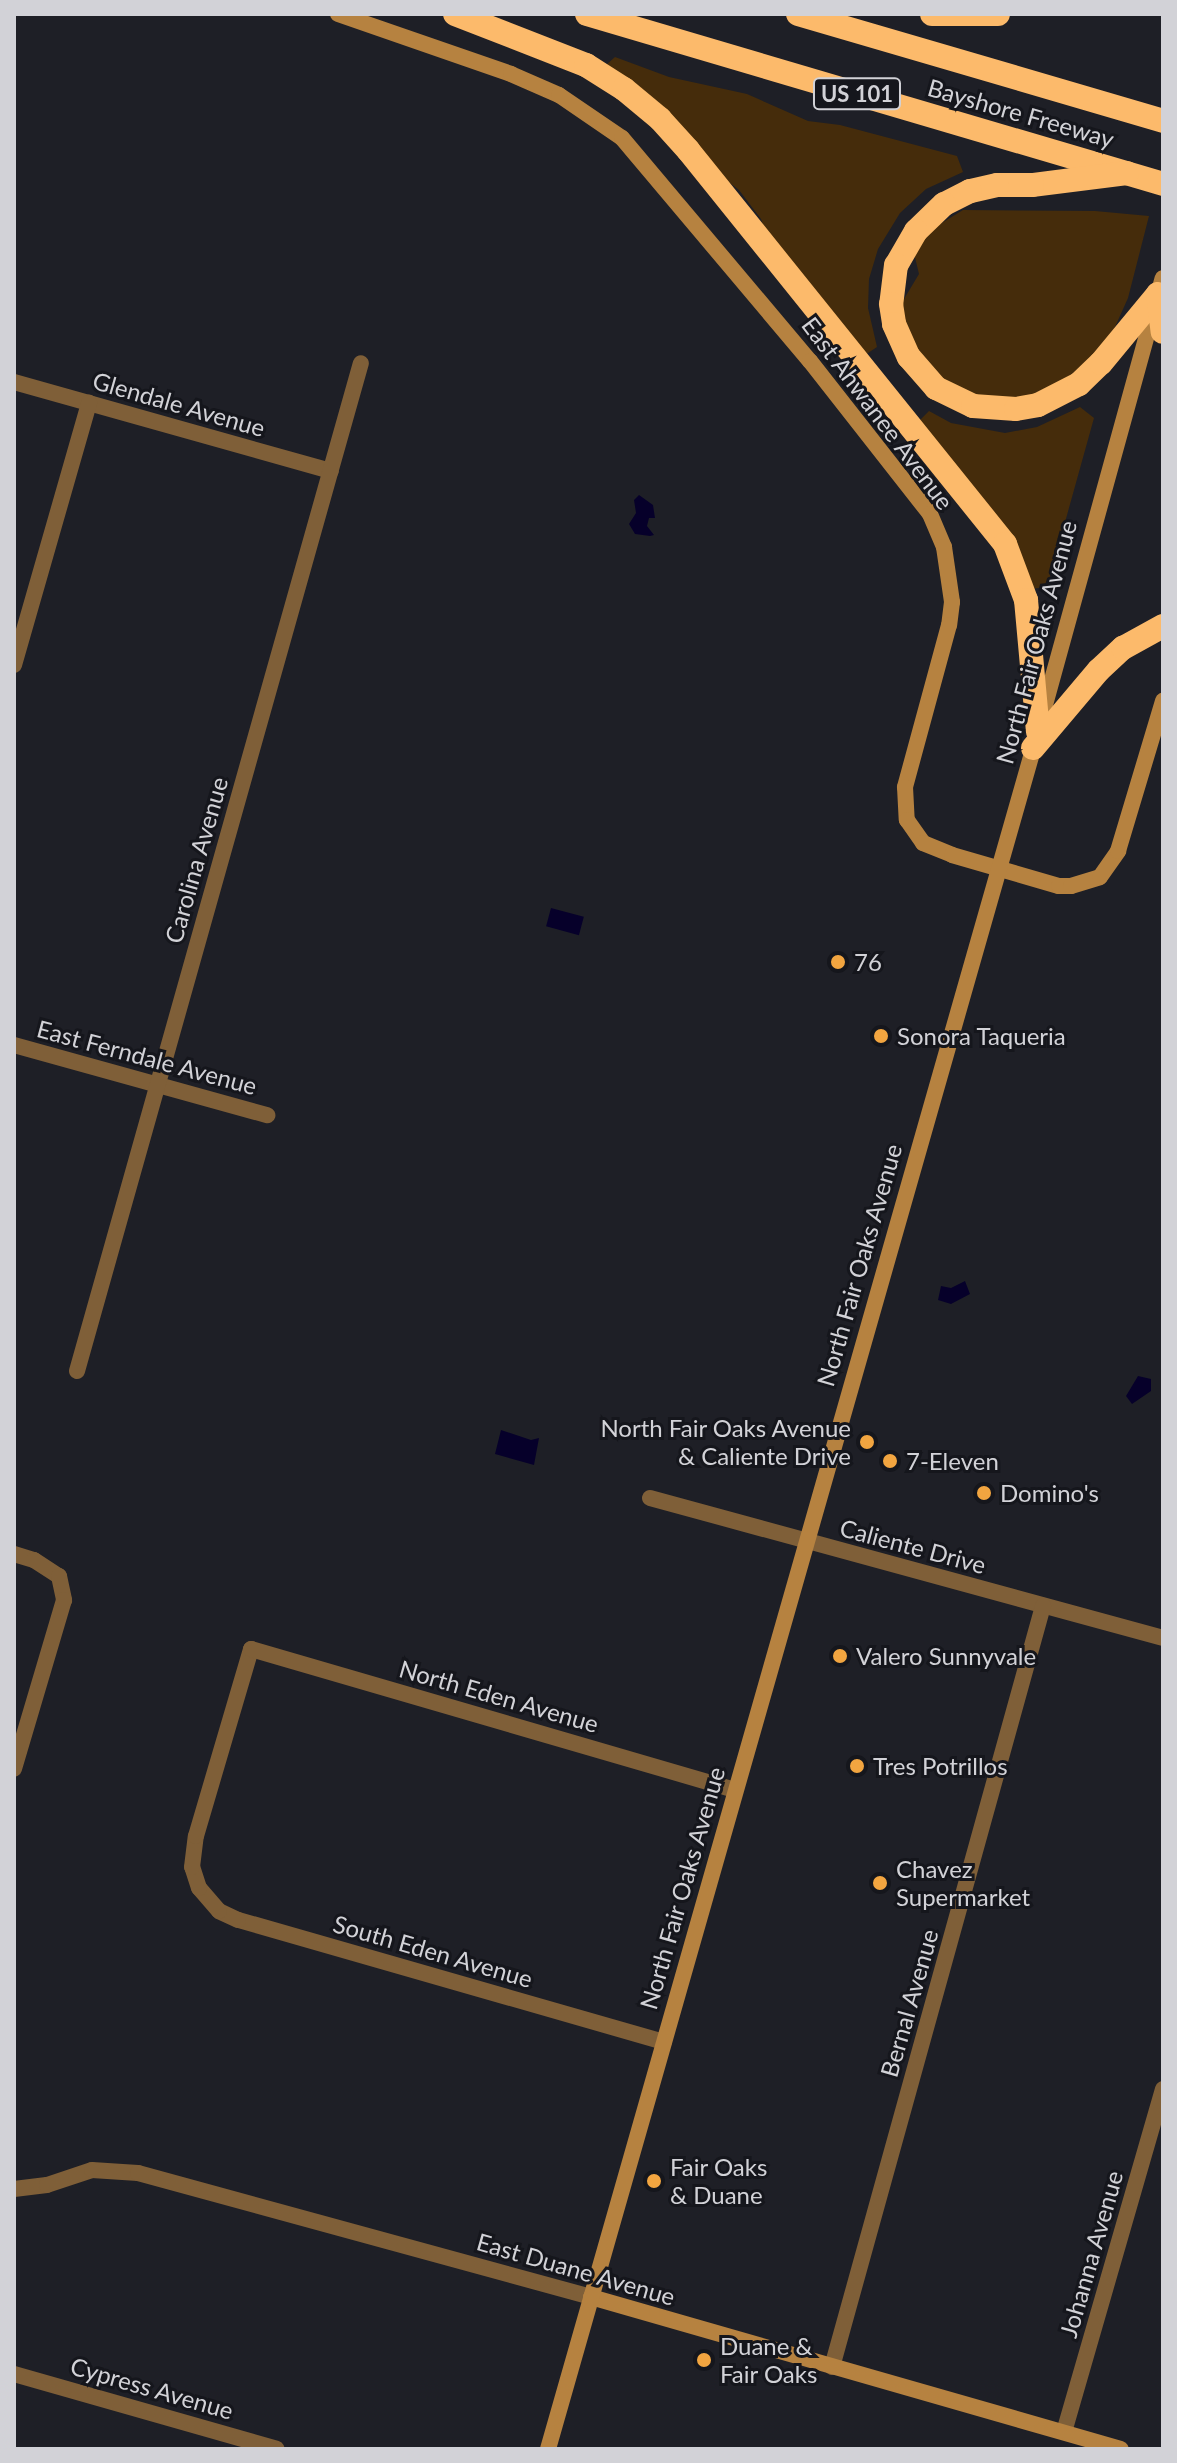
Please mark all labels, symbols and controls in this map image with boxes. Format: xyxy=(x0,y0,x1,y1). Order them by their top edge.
street label: Bayshore Freeway xyxy=(925,73,1117,153)
road number: US 101 xyxy=(811,76,903,112)
street label: East Ahwanee Avenue xyxy=(796,310,960,516)
street label: Glendale Avenue xyxy=(89,366,269,442)
street label: North Fair Oaks Avenue xyxy=(989,517,1083,767)
street label: Carolina Avenue xyxy=(158,773,234,947)
place label: 76 xyxy=(854,948,882,976)
marker: 76 xyxy=(829,953,847,971)
street label: East Ferndale Avenue xyxy=(33,1014,261,1100)
place label: Sonora Taqueria xyxy=(897,1022,1066,1050)
marker: Sonora Taqueria xyxy=(872,1027,890,1045)
street label: North Fair Oaks Avenue xyxy=(810,1140,908,1390)
place label: North Fair Oaks Avenue & Caliente Drive xyxy=(599,1414,851,1470)
marker: North Fair Oaks Avenue & Caliente Drive xyxy=(858,1433,876,1451)
place label: 7-Eleven xyxy=(906,1447,999,1475)
marker: 7-Eleven xyxy=(881,1452,899,1470)
place label: Domino's xyxy=(1000,1479,1099,1507)
marker: Domino's xyxy=(975,1484,993,1502)
street label: Caliente Drive xyxy=(837,1513,989,1579)
place label: Valero Sunnyvale xyxy=(856,1642,1036,1670)
marker: Valero Sunnyvale xyxy=(831,1647,849,1665)
street label: North Eden Avenue xyxy=(396,1654,602,1738)
place label: Tres Potrillos xyxy=(873,1752,1008,1780)
marker: Tres Potrillos xyxy=(848,1757,866,1775)
street label: North Fair Oaks Avenue xyxy=(633,1763,731,2013)
place label: Chavez Supermarket xyxy=(896,1855,1030,1911)
marker: Chavez Supermarket xyxy=(871,1874,889,1892)
street label: South Eden Avenue xyxy=(330,1909,536,1993)
street label: Bernal Avenue xyxy=(874,1925,944,2081)
place label: Fair Oaks & Duane xyxy=(670,2153,768,2209)
street label: Johanna Avenue xyxy=(1053,2167,1129,2341)
marker: Fair Oaks & Duane xyxy=(645,2172,663,2190)
street label: East Duane Avenue xyxy=(473,2227,679,2311)
place label: Duane & Fair Oaks xyxy=(720,2332,818,2388)
street label: Cypress Avenue xyxy=(67,2351,237,2425)
marker: Duane & Fair Oaks xyxy=(695,2351,713,2369)

